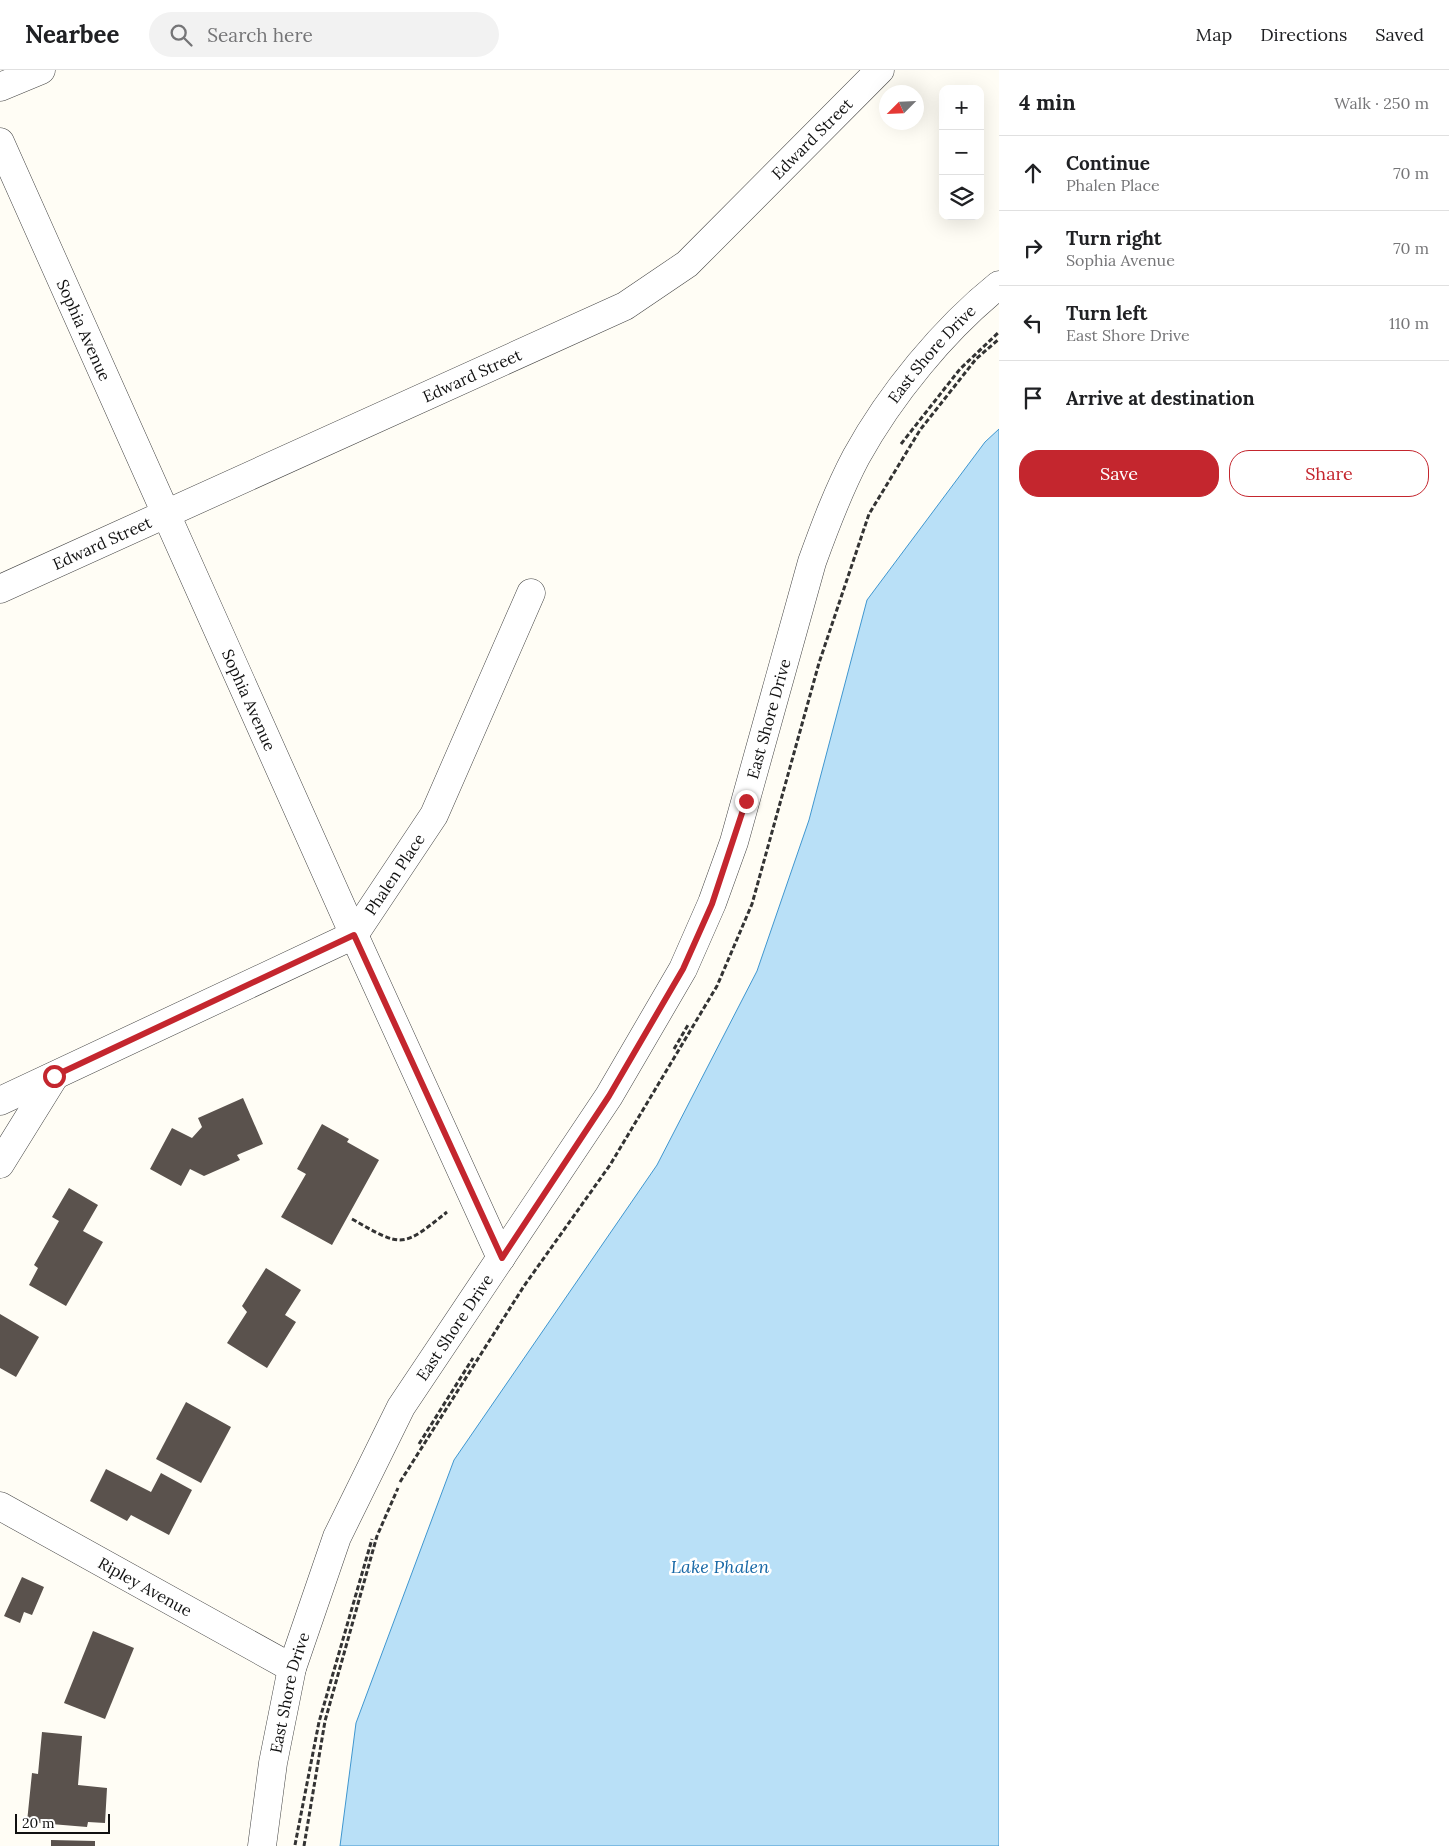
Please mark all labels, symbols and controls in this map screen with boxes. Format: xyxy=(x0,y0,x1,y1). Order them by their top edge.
search box xyxy=(149,12,499,57)
text: Nearbee xyxy=(25,19,119,50)
icon: search xyxy=(167,21,195,49)
text: Search here xyxy=(207,23,313,47)
text: Map xyxy=(1196,23,1232,46)
text: Directions xyxy=(1260,23,1347,46)
text: Saved xyxy=(1375,23,1424,46)
north arrow xyxy=(879,85,924,130)
map controls xyxy=(939,85,984,220)
button: + xyxy=(939,85,984,130)
text: 4 min xyxy=(1019,89,1076,116)
street label: Edward Street xyxy=(767,93,857,183)
text: Walk · 250 m xyxy=(1334,93,1429,113)
button: − xyxy=(939,130,984,175)
text: Continue xyxy=(1066,151,1150,175)
icon: ahead xyxy=(1019,159,1047,187)
text: 70 m xyxy=(1393,163,1429,183)
button: layers xyxy=(939,175,984,220)
text: Phalen Place xyxy=(1066,175,1160,195)
text: Turn right xyxy=(1066,226,1162,250)
icon: right xyxy=(1019,234,1047,262)
text: 70 m xyxy=(1393,238,1429,258)
text: Sophia Avenue xyxy=(1066,250,1175,270)
street label: Sophia Avenue xyxy=(53,276,115,384)
street label: East Shore Drive xyxy=(883,300,980,407)
text: Turn left xyxy=(1066,301,1147,325)
icon: left xyxy=(1019,309,1047,337)
text: 110 m xyxy=(1389,313,1429,333)
text: East Shore Drive xyxy=(1066,325,1190,345)
street label: Edward Street xyxy=(419,344,525,406)
icon: arrive xyxy=(1019,384,1047,412)
text: Arrive at destination xyxy=(1066,386,1255,410)
button: Save xyxy=(1019,450,1219,497)
button: Share xyxy=(1229,450,1429,497)
street label: Edward Street xyxy=(49,511,155,574)
street label: Sophia Avenue xyxy=(218,646,281,754)
street label: East Shore Drive xyxy=(742,656,795,781)
route end xyxy=(735,790,758,813)
street label: Phalen Place xyxy=(360,829,429,919)
route start xyxy=(43,1065,66,1088)
street label: East Shore Drive xyxy=(412,1270,497,1384)
street label: Ripley Avenue xyxy=(95,1553,196,1621)
water label: Lake Phalen xyxy=(671,1555,769,1578)
street label: East Shore Drive xyxy=(265,1629,314,1755)
scale bar xyxy=(15,1811,110,1834)
text: 20 m xyxy=(22,1814,54,1832)

